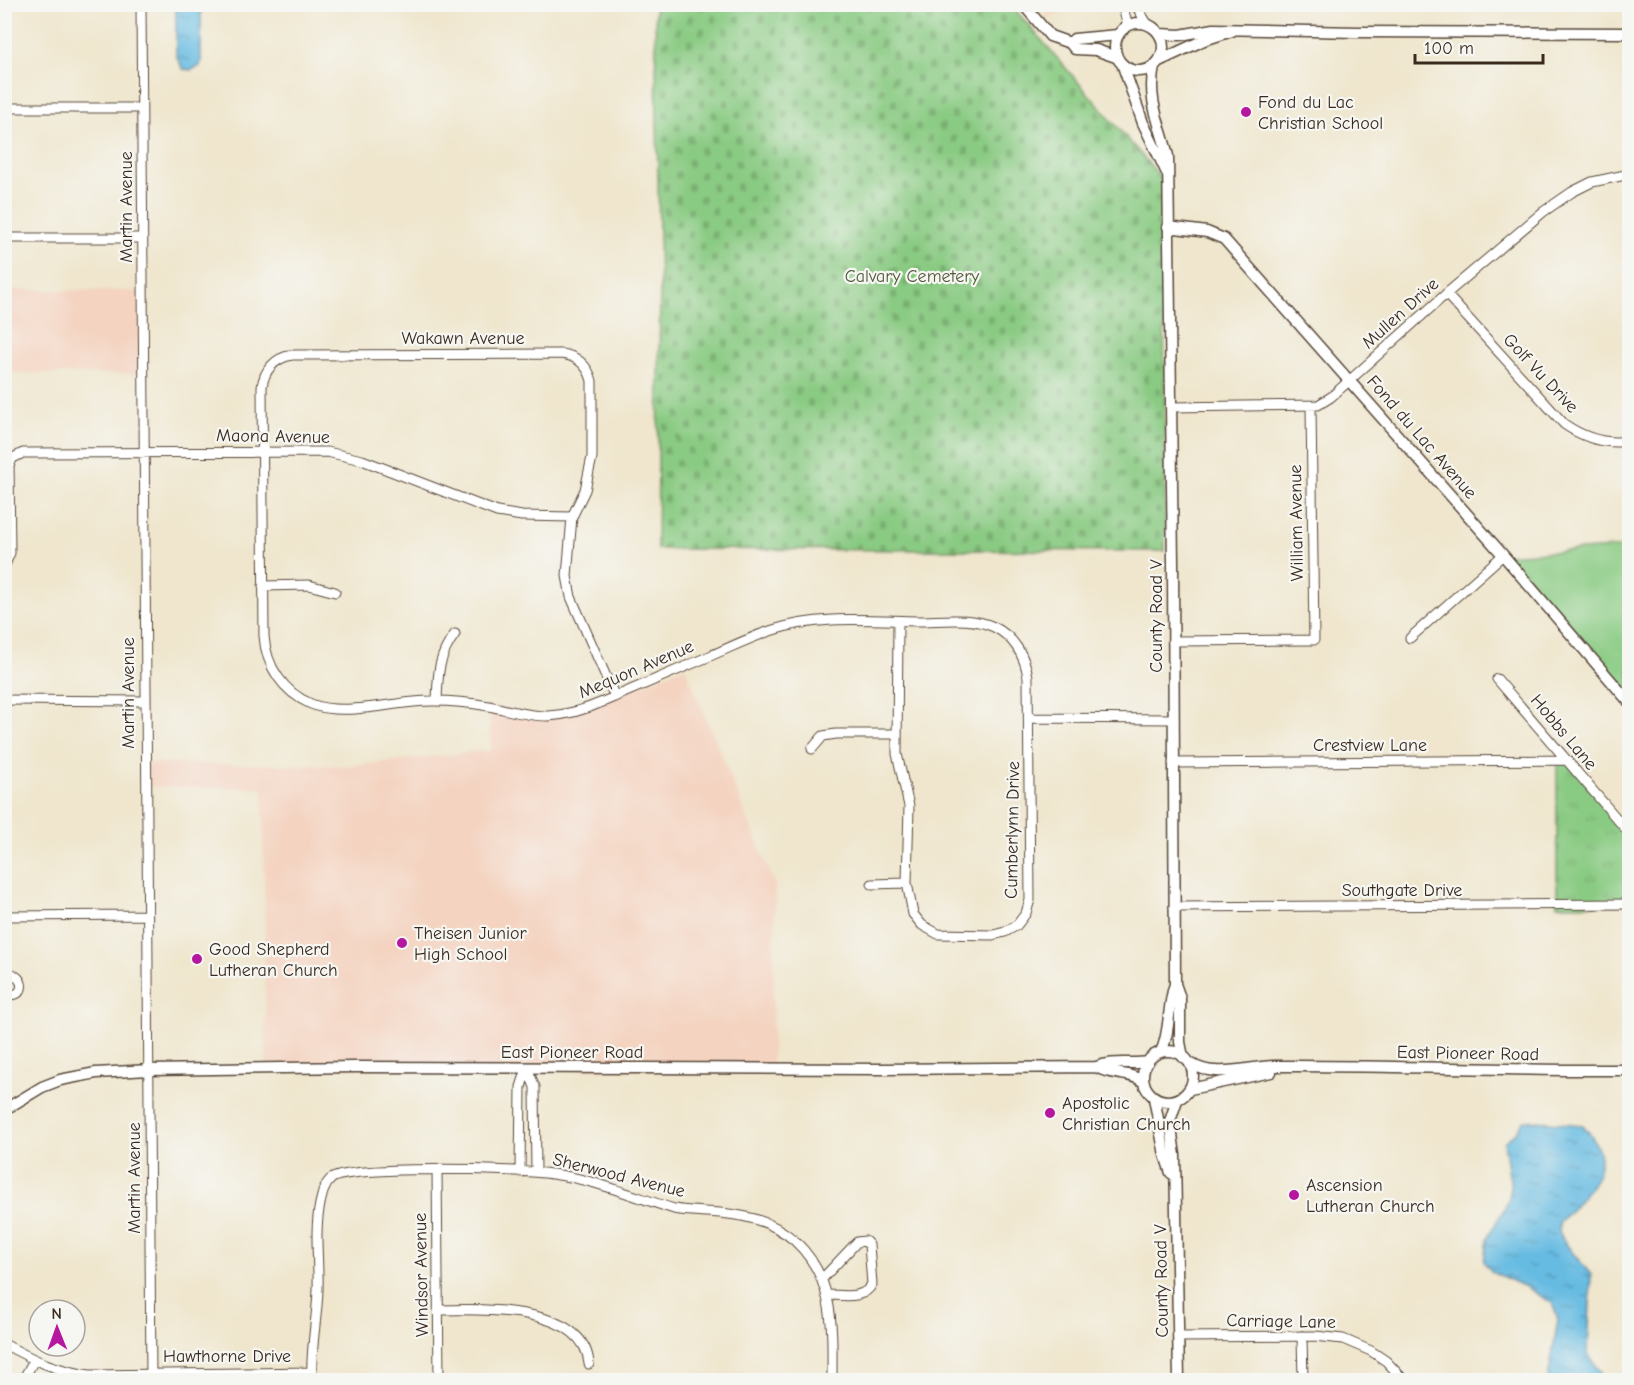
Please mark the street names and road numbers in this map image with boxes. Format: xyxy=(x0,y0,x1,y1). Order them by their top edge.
street label: Martin Avenue xyxy=(116,151,137,263)
street label: Mullen Drive xyxy=(1358,273,1443,353)
street label: Wakawn Avenue xyxy=(402,328,524,349)
street label: Golf Vu Drive xyxy=(1499,329,1583,417)
street label: Fond du Lac Avenue xyxy=(1362,371,1481,503)
street label: Maona Avenue xyxy=(216,425,330,448)
street label: William Avenue xyxy=(1285,464,1308,582)
street label: County Road V xyxy=(1146,559,1167,673)
street label: Mequon Avenue xyxy=(576,636,697,703)
street label: Martin Avenue xyxy=(118,637,139,749)
street label: Hobbs Lane xyxy=(1526,690,1601,774)
street label: Crestview Lane xyxy=(1313,735,1427,756)
street label: Cumberlynn Drive xyxy=(1001,761,1024,899)
street label: Southgate Drive xyxy=(1342,880,1462,901)
street label: East Pioneer Road xyxy=(501,1042,643,1063)
street label: East Pioneer Road xyxy=(1397,1042,1539,1065)
street label: Martin Avenue xyxy=(124,1122,145,1234)
street label: Sherwood Avenue xyxy=(551,1149,687,1202)
street label: Windsor Avenue xyxy=(410,1213,433,1337)
street label: County Road V xyxy=(1150,1224,1173,1338)
street label: Carriage Lane xyxy=(1226,1310,1336,1333)
street label: Hawthorne Drive xyxy=(163,1346,291,1367)

